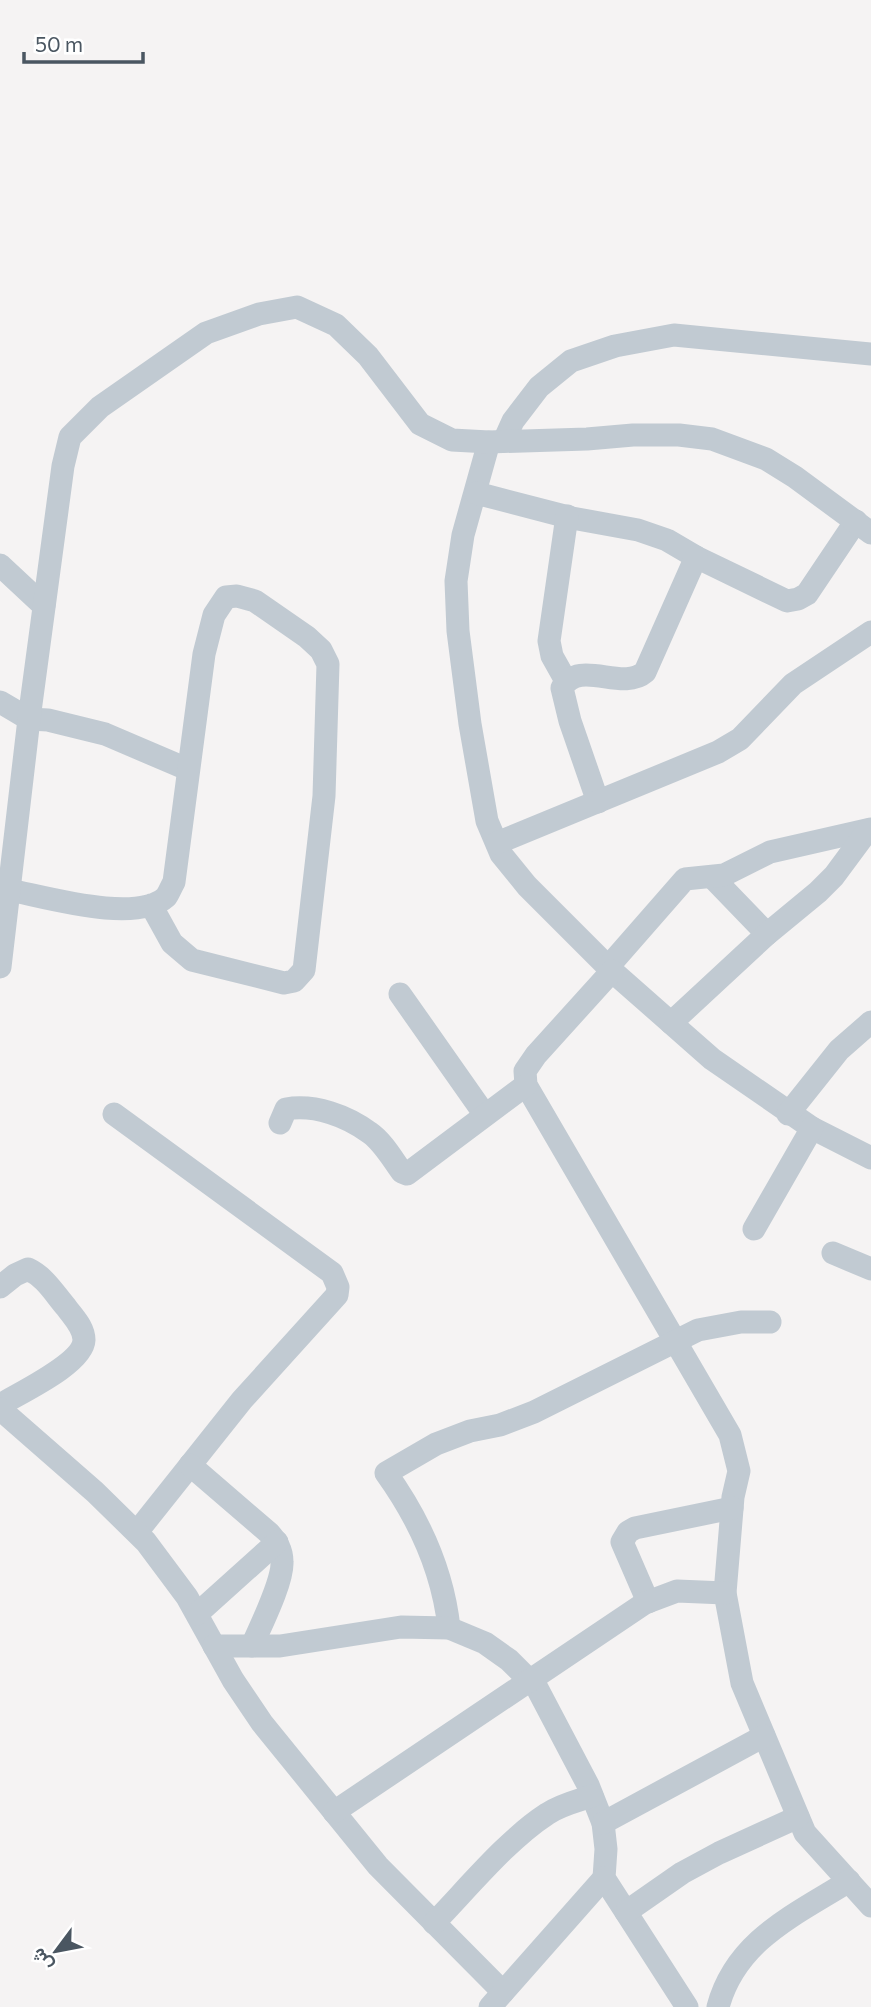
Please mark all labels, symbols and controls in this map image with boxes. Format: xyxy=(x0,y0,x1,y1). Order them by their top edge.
scale bar xyxy=(24,21,144,65)
text: 50 m xyxy=(35,31,83,56)
north arrow xyxy=(21,1916,91,1986)
text: ش xyxy=(25,1944,58,1976)

